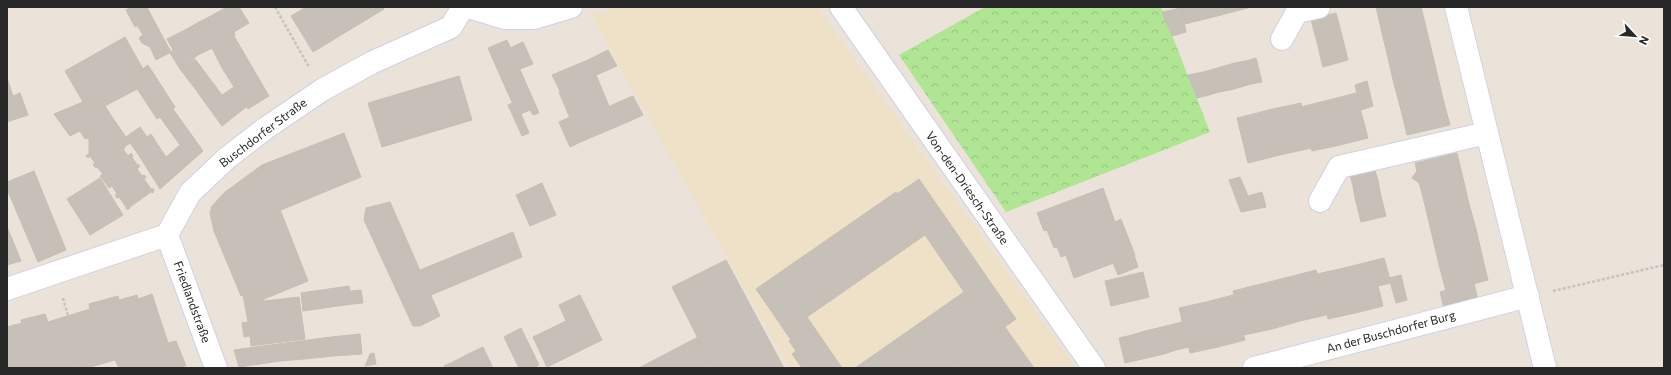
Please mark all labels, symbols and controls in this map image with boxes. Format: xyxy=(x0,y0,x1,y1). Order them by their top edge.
north arrow xyxy=(1615,16,1655,56)
text: N xyxy=(1637,34,1652,47)
street label: Buschdorfer Straße xyxy=(216,95,309,170)
street label: Von-den-Driesch-Straße xyxy=(924,128,1012,247)
street label: Friedlandstraße xyxy=(172,259,214,344)
street label: An der Buschdorfer Burg xyxy=(1325,307,1457,355)

